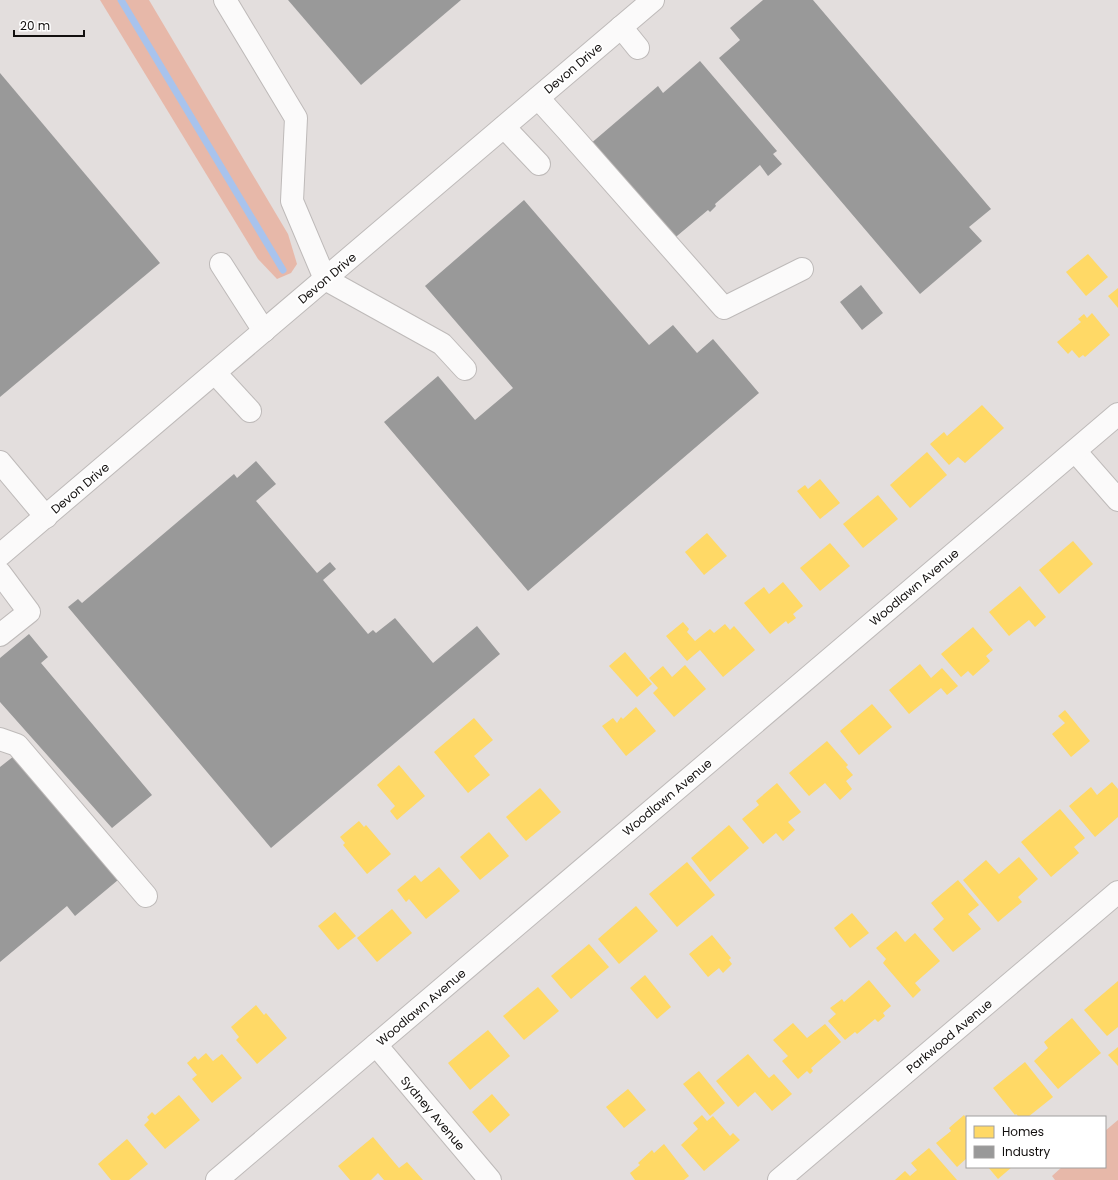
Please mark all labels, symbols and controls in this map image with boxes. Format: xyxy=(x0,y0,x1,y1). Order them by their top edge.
scale bar xyxy=(14,12,84,38)
text: 20 m xyxy=(20,17,50,34)
street label: Devon Drive xyxy=(540,39,606,97)
street label: Devon Drive xyxy=(294,249,360,307)
street label: Devon Drive xyxy=(47,459,113,517)
street label: Woodlawn Avenue xyxy=(866,544,962,630)
street label: Woodlawn Avenue xyxy=(619,754,715,840)
street label: Woodlawn Avenue xyxy=(373,964,469,1050)
street label: Parkwood Avenue xyxy=(902,995,996,1077)
street label: Sydney Avenue xyxy=(397,1072,469,1154)
legend xyxy=(966,1116,1106,1168)
text: Homes xyxy=(1002,1123,1044,1140)
text: Industry xyxy=(1002,1143,1051,1160)

